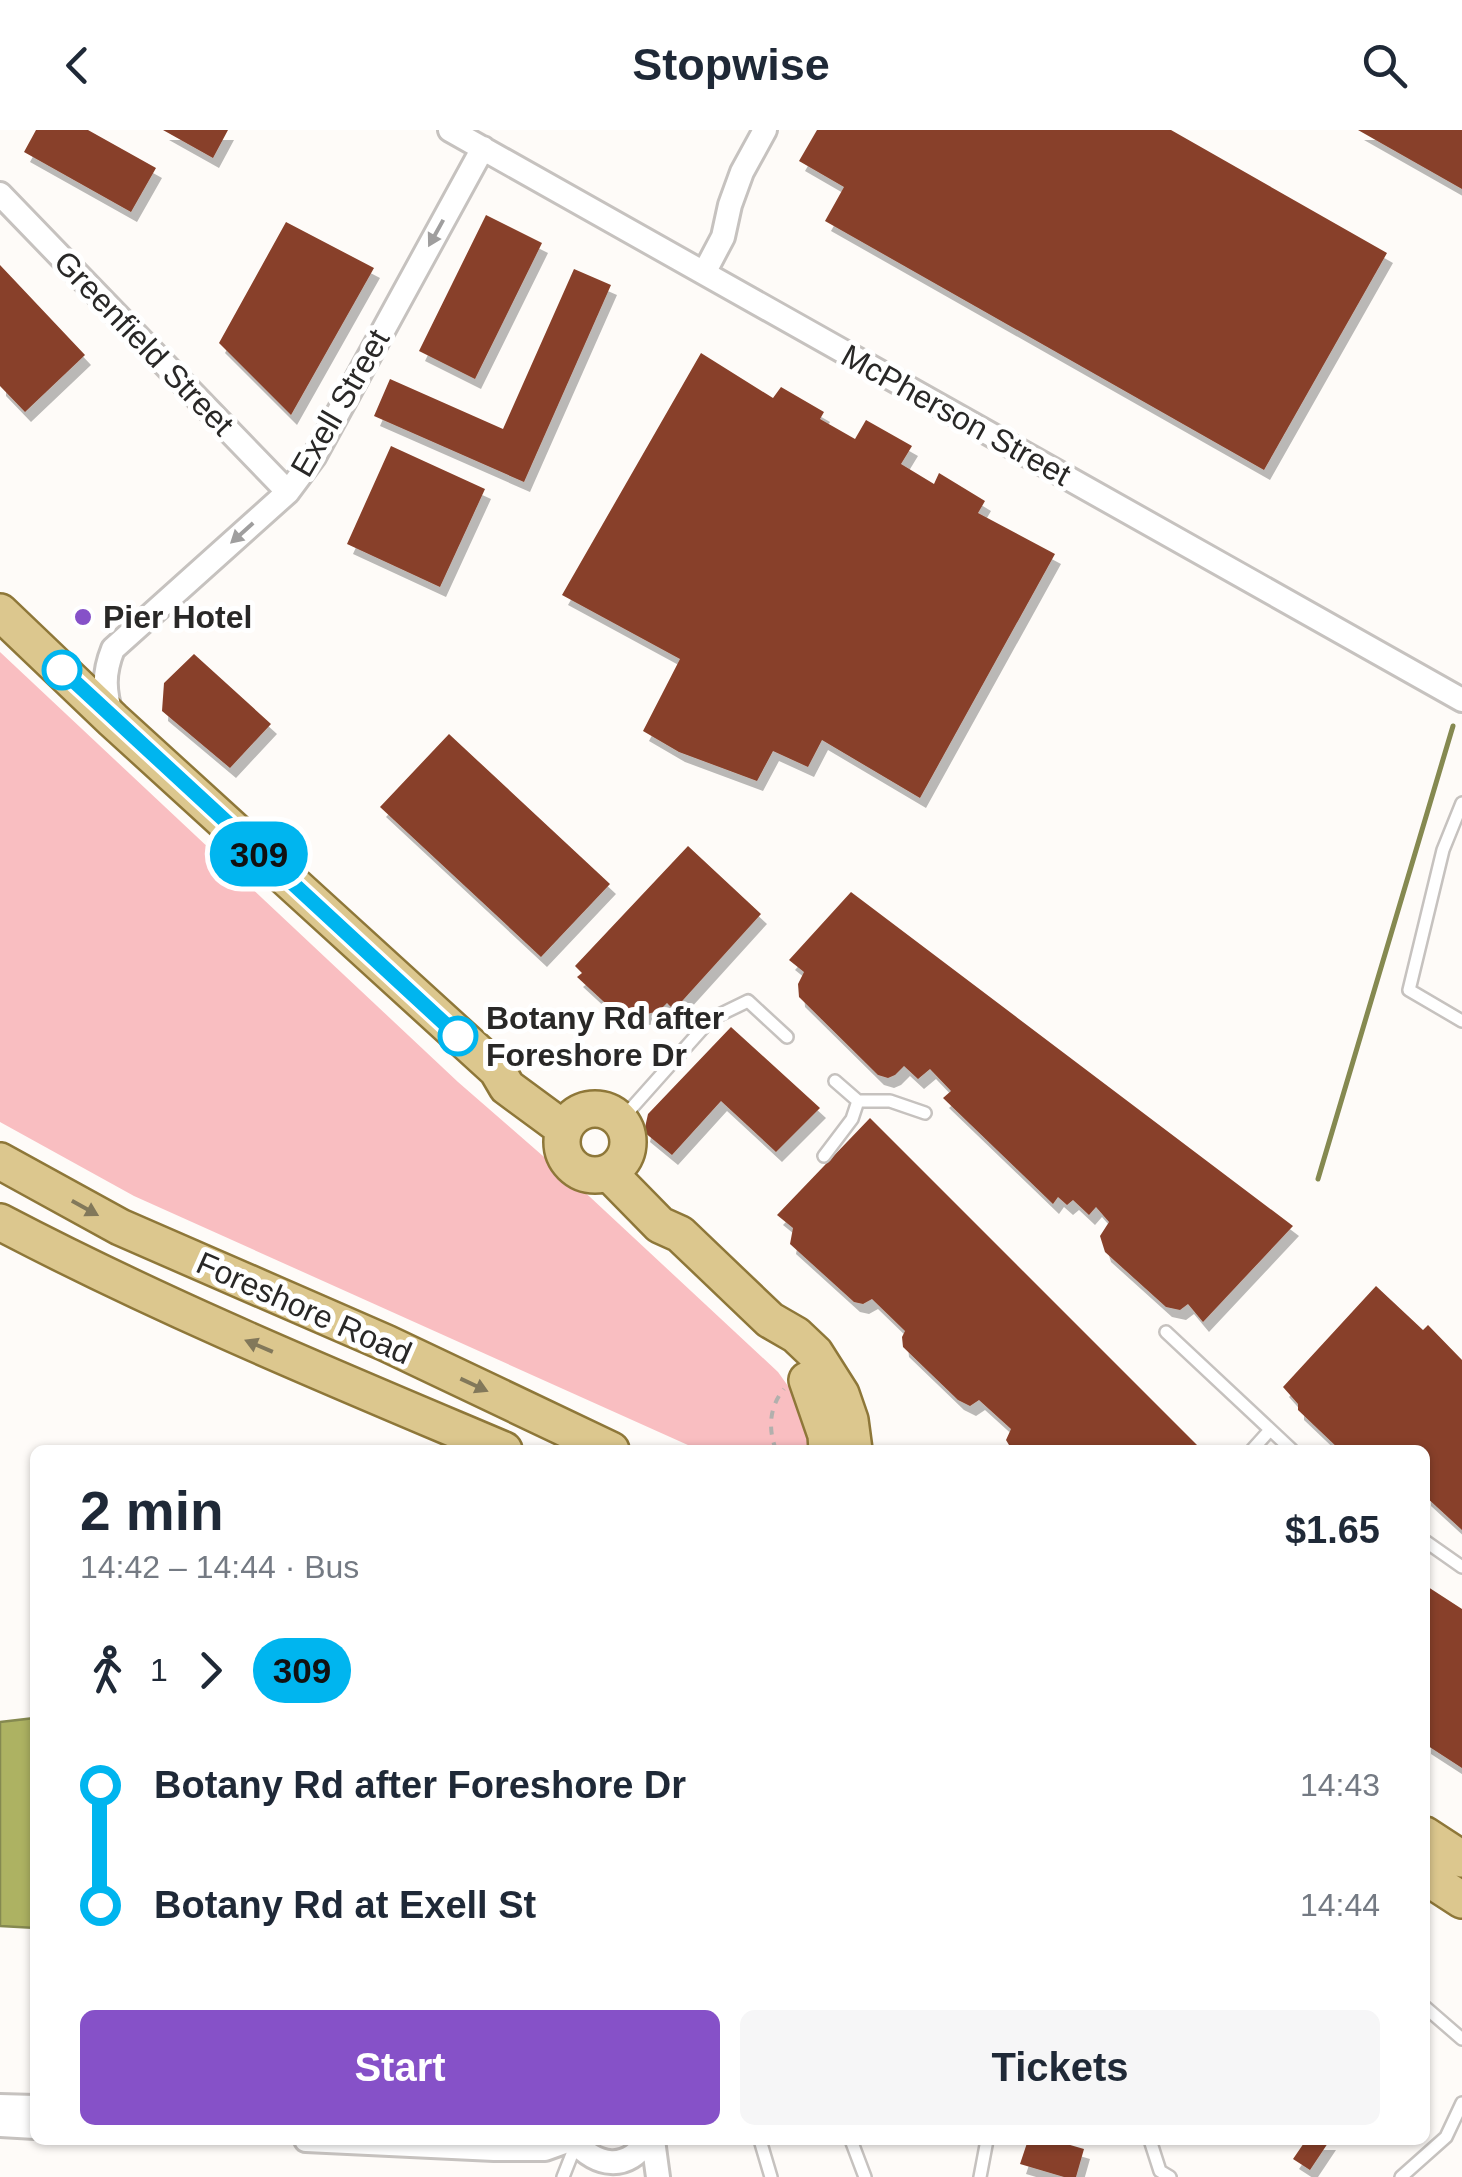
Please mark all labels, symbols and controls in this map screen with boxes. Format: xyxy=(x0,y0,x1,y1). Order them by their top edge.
icon: back xyxy=(50,38,105,93)
icon: search xyxy=(1357,38,1412,93)
text: Stopwise xyxy=(632,39,830,90)
one-way arrow xyxy=(427,219,444,248)
street label: Greenfield Street xyxy=(47,243,241,443)
street label: Exell Street xyxy=(284,323,397,483)
street label: McPherson Street xyxy=(835,337,1077,493)
one-way arrow xyxy=(230,522,255,544)
place label: Pier Hotel xyxy=(103,599,252,635)
marker: Pier Hotel xyxy=(72,606,94,628)
unlabelled marker xyxy=(43,651,81,689)
line badge: 309 xyxy=(202,822,316,886)
text: 309 xyxy=(230,835,288,874)
place label: Botany Rd after Foreshore Dr xyxy=(486,1000,724,1073)
marker: Botany Rd after Foreshore Dr xyxy=(439,1017,477,1055)
one-way arrow xyxy=(71,1200,100,1217)
street label: Foreshore Road xyxy=(191,1245,417,1371)
one-way arrow xyxy=(244,1338,274,1354)
one-way arrow xyxy=(460,1376,489,1393)
text: 2 min xyxy=(80,1480,224,1542)
text: $1.65 xyxy=(1285,1509,1380,1551)
text: 14:42 – 14:44 · Bus xyxy=(80,1549,359,1585)
icon: walk xyxy=(80,1643,135,1698)
icon: forward xyxy=(183,1643,238,1698)
text: 309 xyxy=(273,1651,331,1690)
text: 1 xyxy=(150,1652,168,1688)
text: Botany Rd after Foreshore Dr xyxy=(154,1764,686,1806)
text: 14:43 xyxy=(1300,1767,1380,1803)
text: Botany Rd at Exell St xyxy=(154,1884,536,1926)
text: 14:44 xyxy=(1300,1887,1380,1923)
button: Start xyxy=(80,2010,720,2125)
button: Tickets xyxy=(740,2010,1380,2125)

